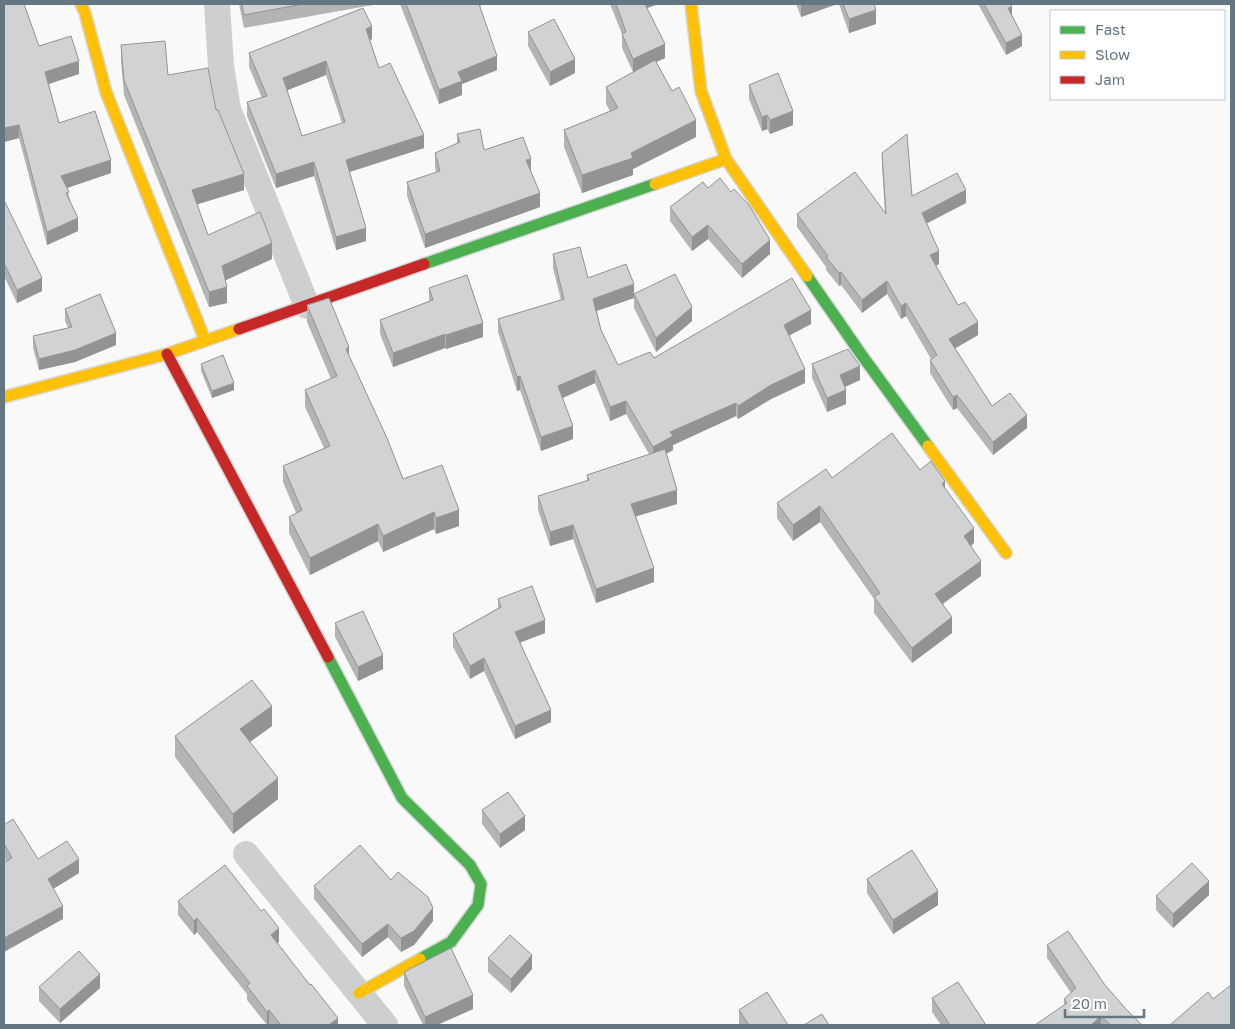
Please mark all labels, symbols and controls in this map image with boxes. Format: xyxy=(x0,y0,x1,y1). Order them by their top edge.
legend xyxy=(1050,10,1225,100)
text: Fast xyxy=(1095,20,1126,38)
text: Slow xyxy=(1095,45,1130,63)
text: Jam xyxy=(1095,70,1125,88)
scale bar xyxy=(1065,986,1144,1018)
text: 20 m xyxy=(1072,994,1107,1012)

